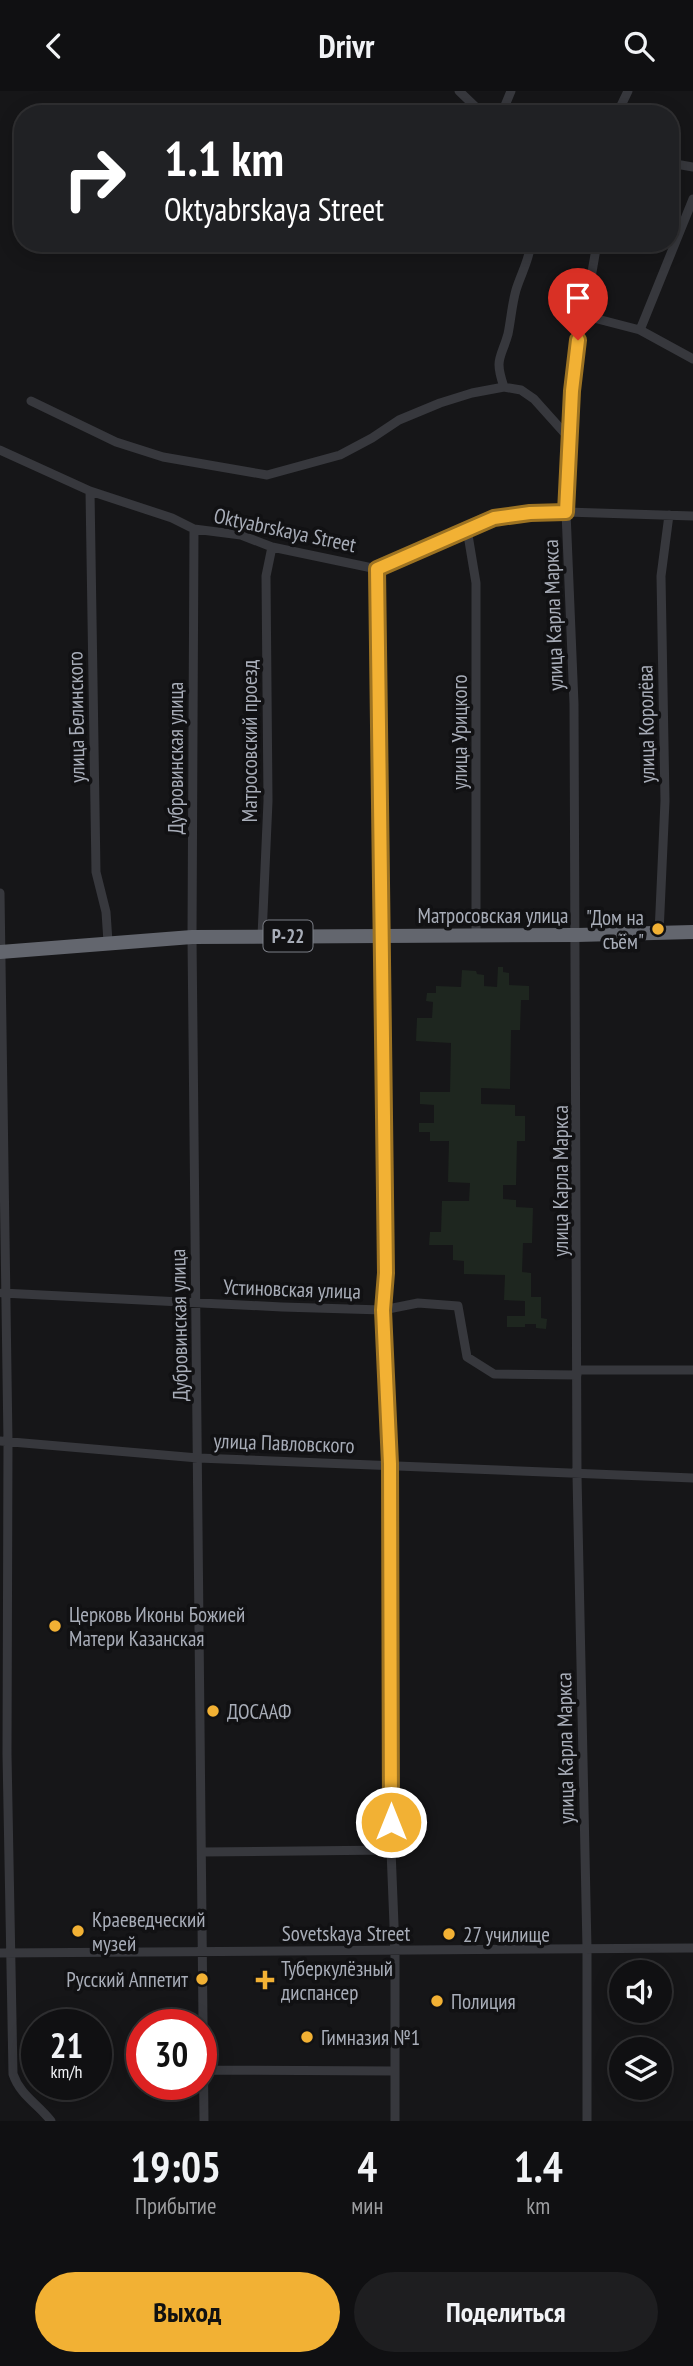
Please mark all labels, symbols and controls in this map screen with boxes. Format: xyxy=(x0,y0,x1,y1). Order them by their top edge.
text: Drivr xyxy=(319,25,374,67)
icon: back xyxy=(35,27,73,65)
icon: search xyxy=(620,27,658,65)
text: 1.1 km xyxy=(164,126,284,190)
icon: right xyxy=(49,133,140,224)
text: Oktyabrskaya Street xyxy=(164,188,384,230)
pin xyxy=(548,268,608,340)
icon: arrive xyxy=(559,279,597,317)
street label: Oktyabrskaya Street xyxy=(212,502,359,558)
street label: улица Карла Маркса xyxy=(537,539,569,691)
street label: улица Белинского xyxy=(61,651,91,783)
street label: Матросовский проезд xyxy=(236,660,263,822)
street label: улица Королёва xyxy=(631,665,661,783)
street label: улица Урицкого xyxy=(446,674,473,790)
street label: Дубровинская улица xyxy=(162,682,189,834)
street label: Матросовская улица xyxy=(418,902,568,929)
place label: "Дом на съём" xyxy=(586,904,644,955)
road number: Р-22 xyxy=(264,921,312,951)
marker: "Дом на съём" xyxy=(650,921,666,937)
street label: улица Карла Маркса xyxy=(547,1105,574,1257)
street label: Дубровинская улица xyxy=(164,1249,194,1401)
street label: Устиновская улица xyxy=(223,1273,361,1305)
street label: улица Павловского xyxy=(213,1427,355,1459)
place label: Церковь Иконы Божией Матери Казанская xyxy=(69,1601,245,1652)
marker: Церковь Иконы Божией Матери Казанская xyxy=(47,1618,63,1634)
street label: улица Карла Маркса xyxy=(550,1672,580,1824)
place label: ДОСААФ xyxy=(227,1698,291,1725)
marker: ДОСААФ xyxy=(205,1703,221,1719)
position arrow xyxy=(354,1785,428,1859)
place label: Краеведческий музей xyxy=(92,1906,205,1957)
street label: Sovetskaya Street xyxy=(282,1920,410,1947)
place label: 27 училище xyxy=(463,1921,550,1948)
marker: Краеведческий музей xyxy=(70,1923,86,1939)
marker: 27 училище xyxy=(441,1926,457,1942)
place label: Туберкулёзный диспансер xyxy=(281,1955,393,2006)
map controls xyxy=(609,1960,672,2100)
button: sound xyxy=(609,1960,672,2023)
place label: Русский Аппетит xyxy=(66,1966,188,1993)
marker: Туберкулёзный диспансер xyxy=(255,1970,275,1990)
marker: Русский Аппетит xyxy=(194,1971,210,1987)
place label: Полиция xyxy=(451,1988,516,2015)
marker: Полиция xyxy=(429,1993,445,2009)
speed limit sign: 30 xyxy=(126,2009,217,2100)
text: 21 xyxy=(50,2022,83,2068)
place label: Гимназия №1 xyxy=(321,2024,420,2051)
marker: Гимназия №1 xyxy=(299,2029,315,2045)
button: layers xyxy=(609,2037,672,2100)
text: km/h xyxy=(51,2060,82,2083)
text: 19:05 xyxy=(130,2139,221,2194)
text: 4 xyxy=(357,2139,377,2194)
text: 1.4 xyxy=(514,2139,563,2194)
text: Прибытие xyxy=(135,2191,216,2220)
text: мин xyxy=(351,2191,383,2220)
text: km xyxy=(526,2191,550,2220)
button: Выход xyxy=(35,2272,340,2352)
button: Поделиться xyxy=(354,2272,658,2352)

